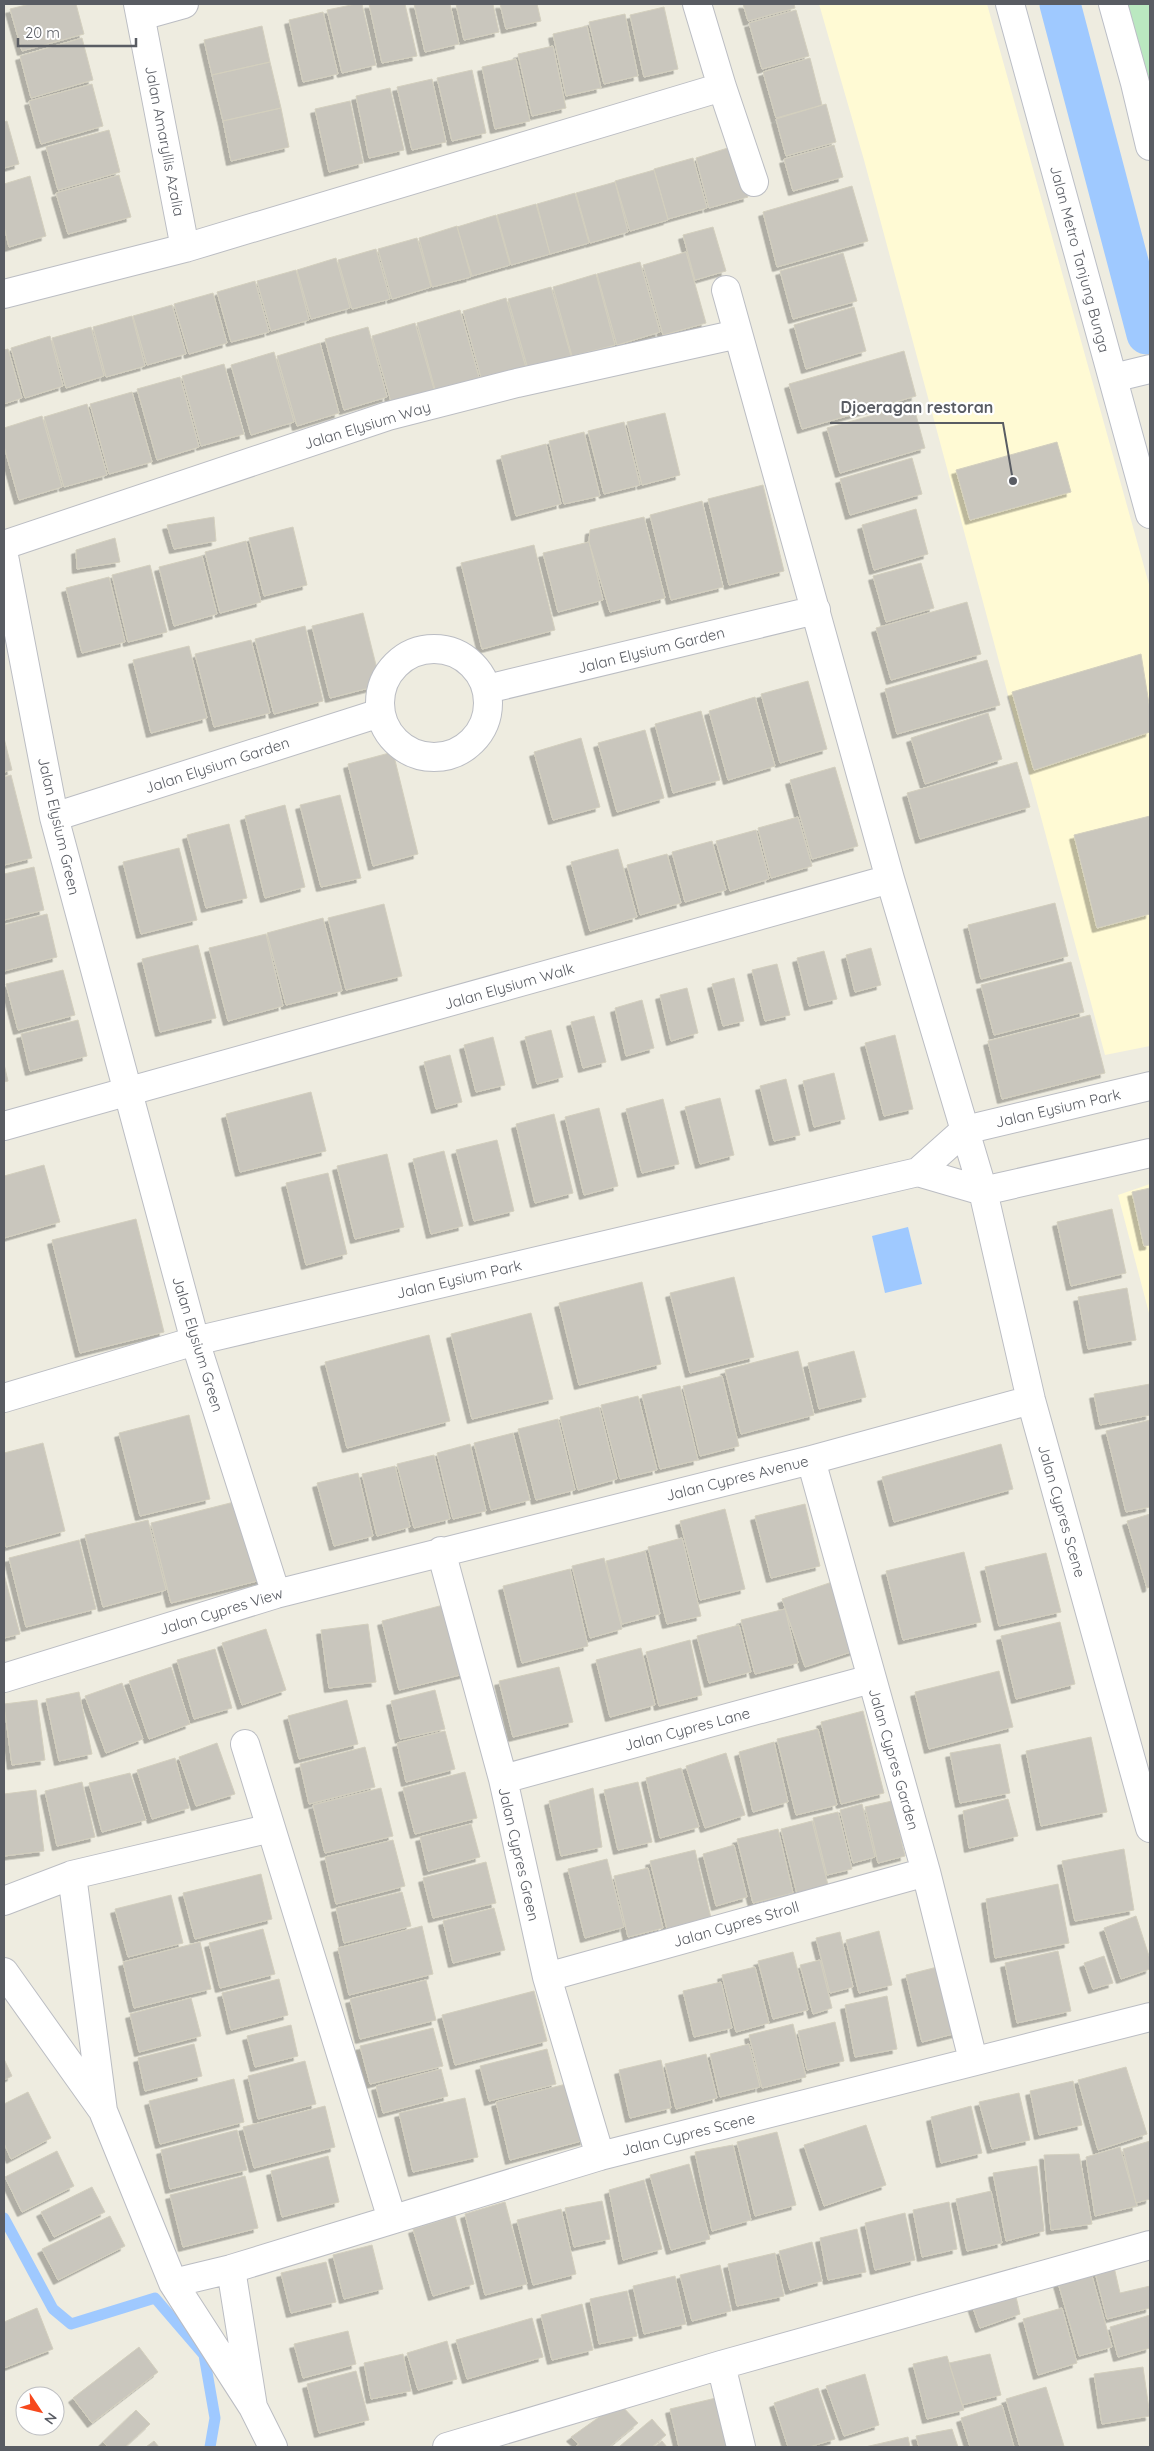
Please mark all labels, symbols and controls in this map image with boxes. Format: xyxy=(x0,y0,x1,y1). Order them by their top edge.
scale bar xyxy=(18,15,135,47)
text: 20 m xyxy=(25,23,60,42)
street label: Jalan Amaryllis Azalia xyxy=(141,64,189,218)
street label: Jalan Metro Tanjung Bunga xyxy=(1046,163,1114,355)
callout: Djoeragan restoran xyxy=(830,392,1003,423)
street label: Jalan Elysium Way xyxy=(301,397,433,453)
text: Djoeragan restoran xyxy=(841,397,993,417)
street label: Jalan Elysium Garden xyxy=(575,623,727,677)
street label: Jalan Elysium Garden xyxy=(142,733,292,797)
street label: Jalan Elysium Green xyxy=(34,755,84,897)
street label: Jalan Elysium Walk xyxy=(442,958,576,1014)
street label: Jalan Eysium Park xyxy=(993,1084,1123,1132)
street label: Jalan Eysium Park xyxy=(394,1255,524,1303)
street label: Jalan Elysium Green xyxy=(168,1274,228,1414)
street label: Jalan Cypres Scene xyxy=(1034,1442,1090,1580)
street label: Jalan Cypres Avenue xyxy=(664,1451,810,1505)
street label: Jalan Cypres View xyxy=(157,1583,285,1639)
street label: Jalan Cypres Garden xyxy=(865,1686,923,1832)
street label: Jalan Cypres Lane xyxy=(622,1703,752,1755)
street label: Jalan Cypres Green xyxy=(494,1785,544,1923)
street label: Jalan Cypres Stroll xyxy=(671,1897,801,1951)
street label: Jalan Cypres Scene xyxy=(619,2108,757,2160)
north arrow xyxy=(15,2386,65,2436)
text: N xyxy=(40,2409,61,2428)

